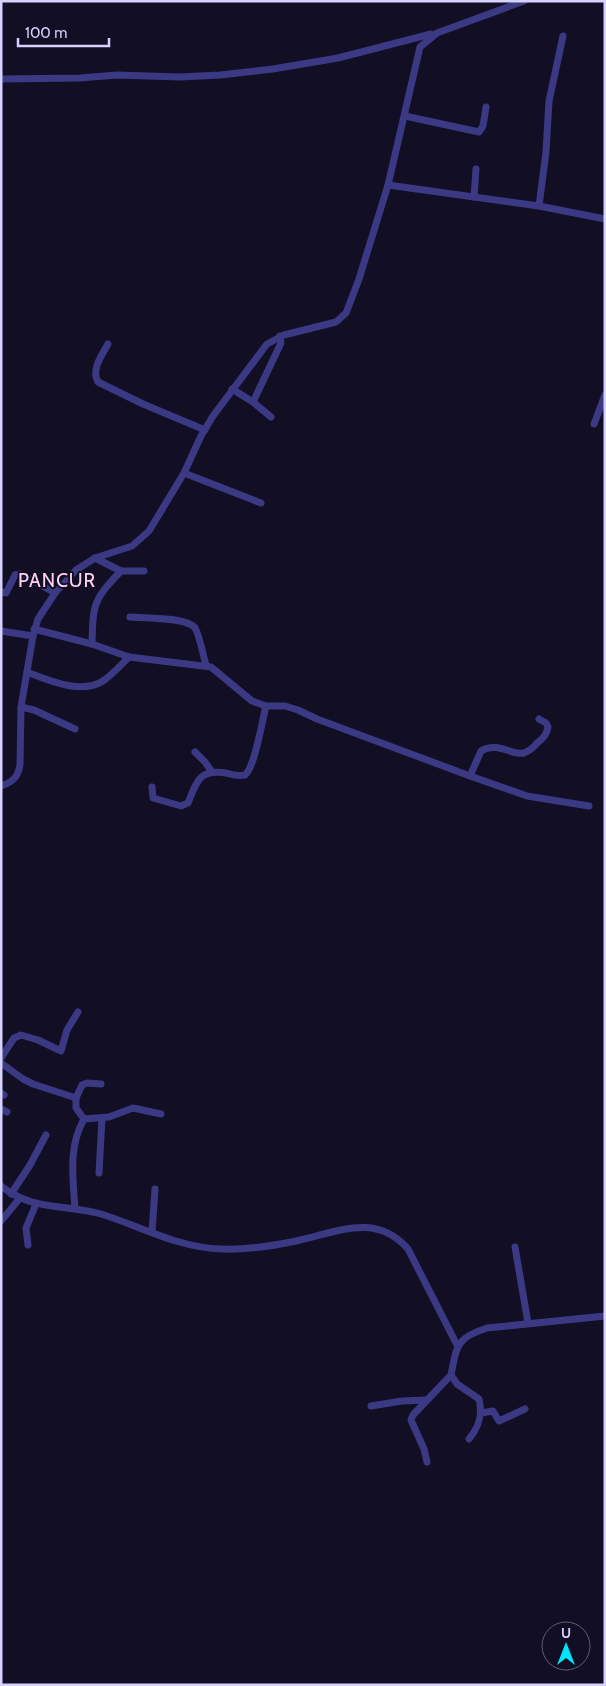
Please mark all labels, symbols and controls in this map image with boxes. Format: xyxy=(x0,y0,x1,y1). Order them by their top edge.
scale bar xyxy=(18,15,109,47)
text: 100 m xyxy=(25,24,67,42)
district label: PANCUR xyxy=(18,569,96,592)
north arrow xyxy=(541,1621,591,1671)
text: U xyxy=(561,1624,571,1642)

